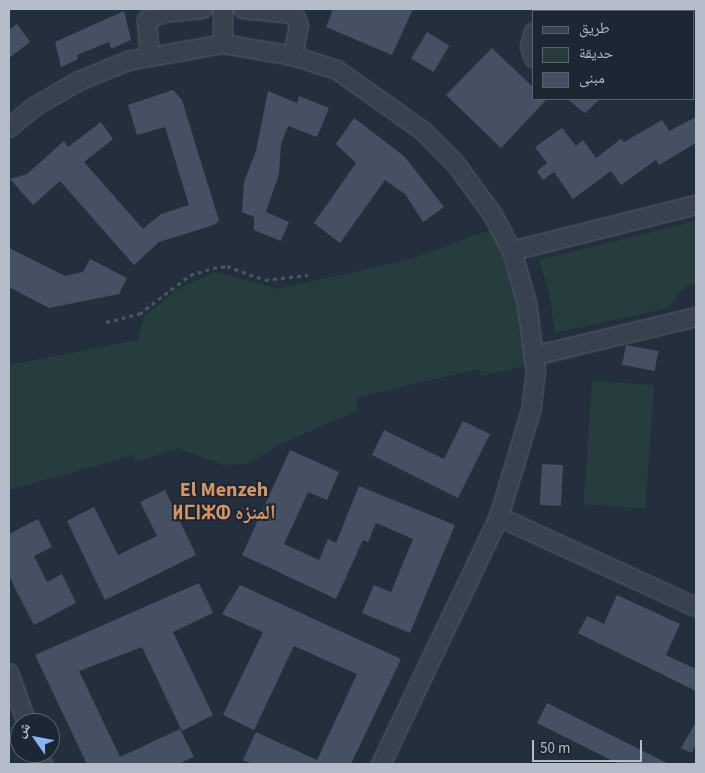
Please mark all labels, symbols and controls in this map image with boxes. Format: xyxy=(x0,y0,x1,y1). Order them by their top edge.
legend xyxy=(532,10,695,100)
text: طريق xyxy=(579,18,610,39)
text: حديقة xyxy=(579,43,613,64)
text: مبنى xyxy=(579,68,605,89)
district label: El Menzeh ⵍⵎⵏⵣⵀ المنزه xyxy=(172,479,276,526)
north arrow xyxy=(10,713,60,763)
text: ش xyxy=(11,719,36,742)
scale bar xyxy=(535,730,645,762)
text: 50 m xyxy=(540,738,570,759)

